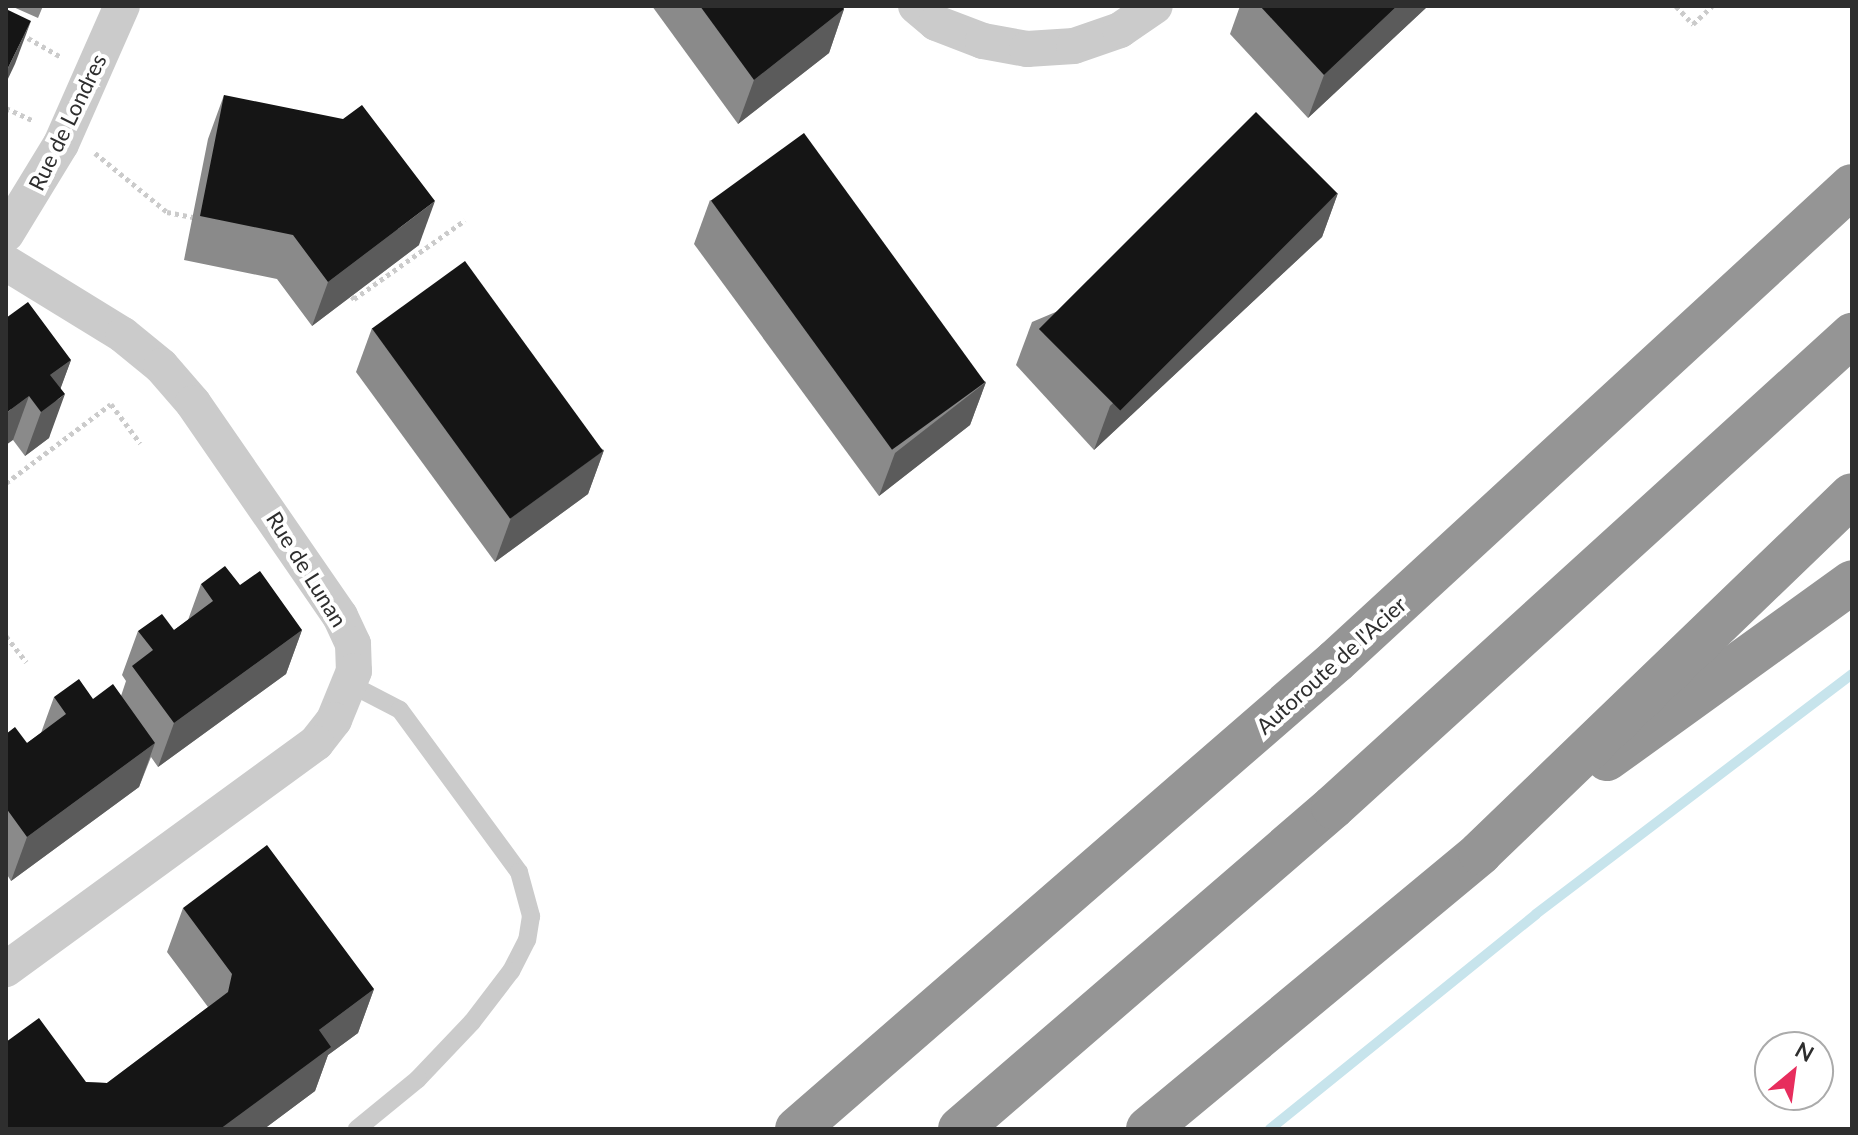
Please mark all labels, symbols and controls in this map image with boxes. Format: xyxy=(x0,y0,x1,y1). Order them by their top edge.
street label: Rue de Londres xyxy=(23,49,111,195)
street label: Rue de Lunan xyxy=(261,507,353,631)
street label: Autoroute de l'Acier xyxy=(1251,591,1411,739)
north arrow xyxy=(1754,1031,1834,1111)
text: N xyxy=(1791,1035,1819,1067)

